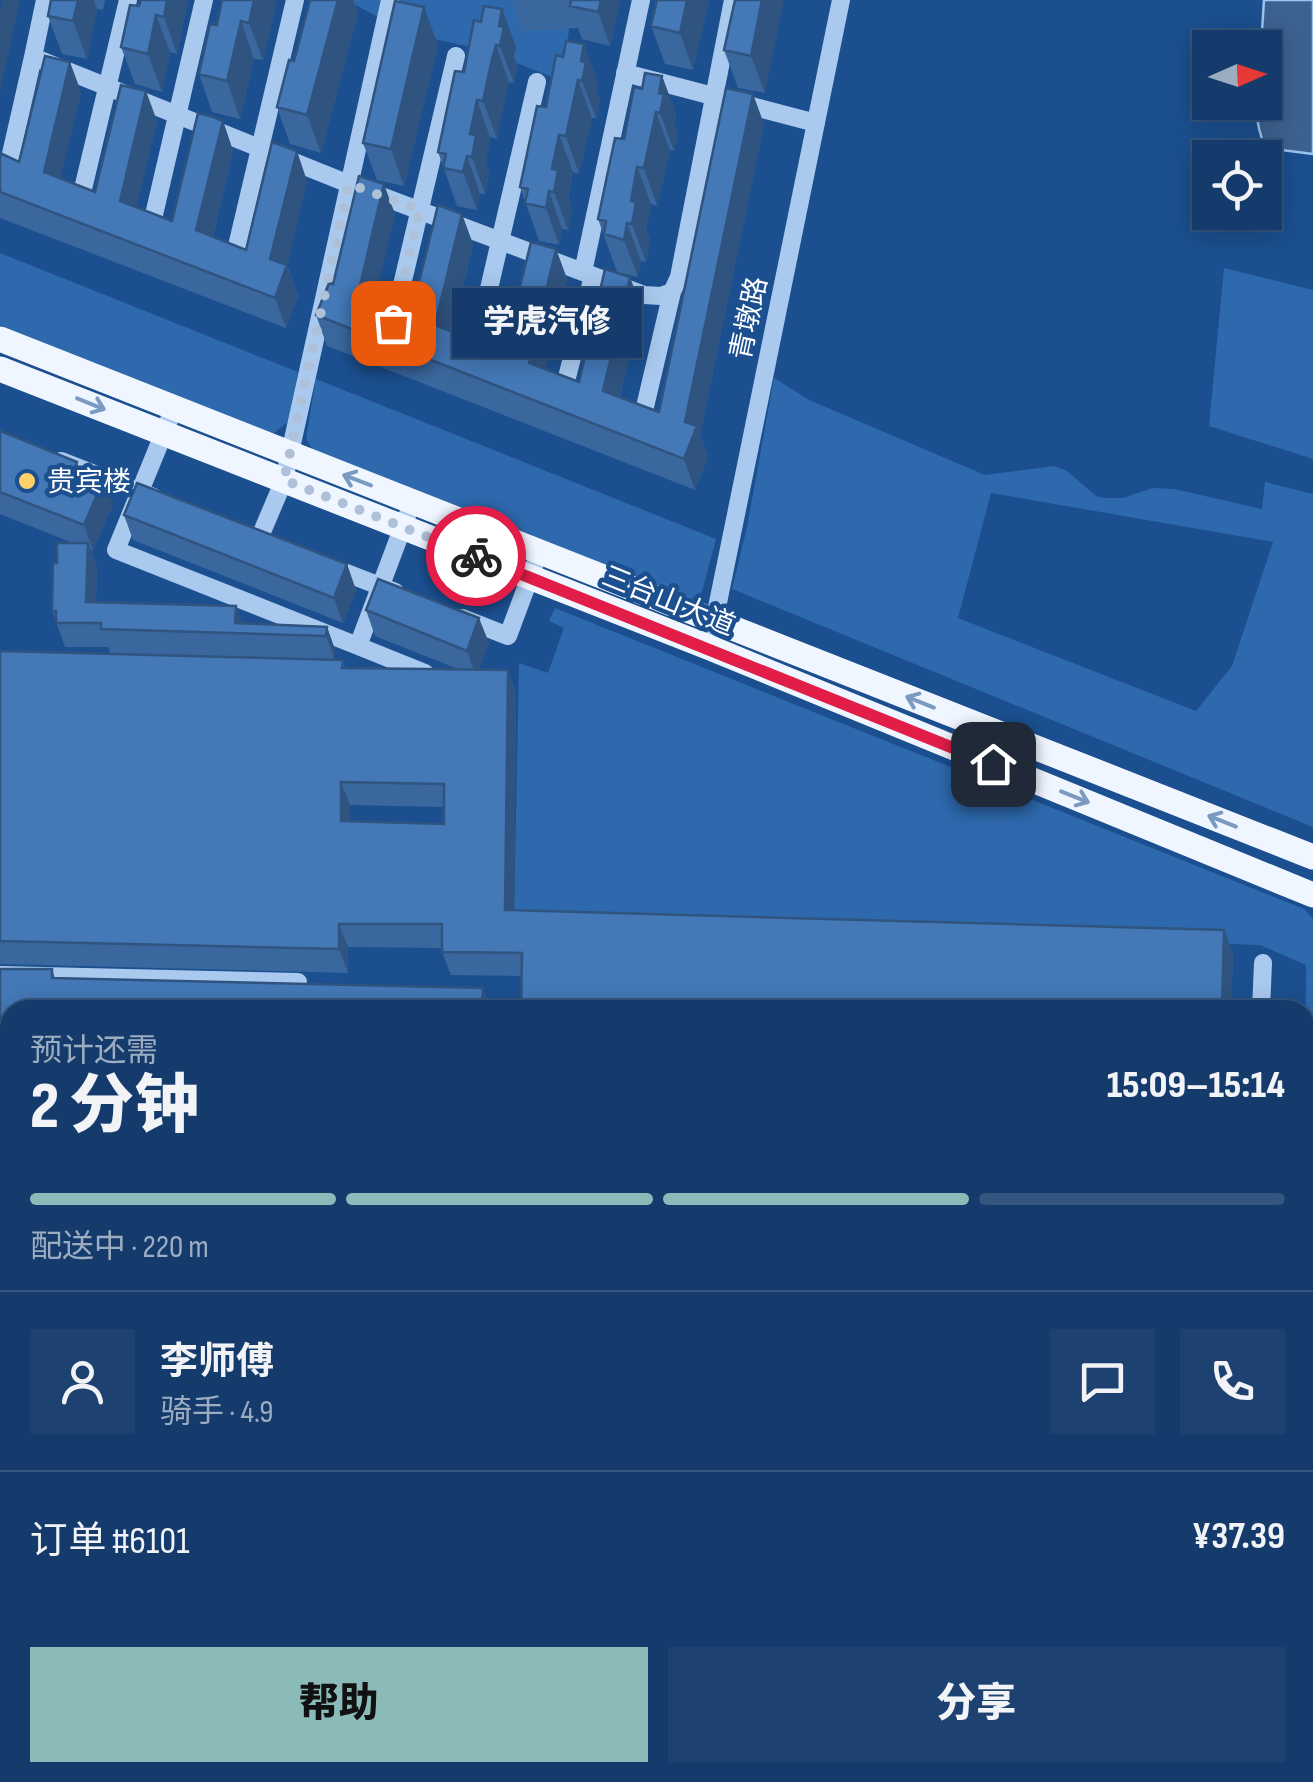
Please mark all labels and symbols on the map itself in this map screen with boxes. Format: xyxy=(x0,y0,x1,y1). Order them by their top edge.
north arrow xyxy=(1192,30,1282,120)
street label: 青墩路 xyxy=(725,274,774,363)
pin xyxy=(351,281,436,366)
callout: 学虎汽修 xyxy=(453,288,643,358)
one-way arrow xyxy=(75,397,105,415)
place label: 贵宾楼 xyxy=(47,466,131,499)
one-way arrow xyxy=(342,469,373,487)
marker: 贵宾楼 xyxy=(16,470,38,492)
courier xyxy=(426,506,526,606)
street label: 三台山大道 xyxy=(597,560,740,643)
one-way arrow xyxy=(905,691,936,709)
pin xyxy=(951,722,1036,807)
one-way arrow xyxy=(1059,790,1090,808)
one-way arrow xyxy=(1208,810,1238,828)

